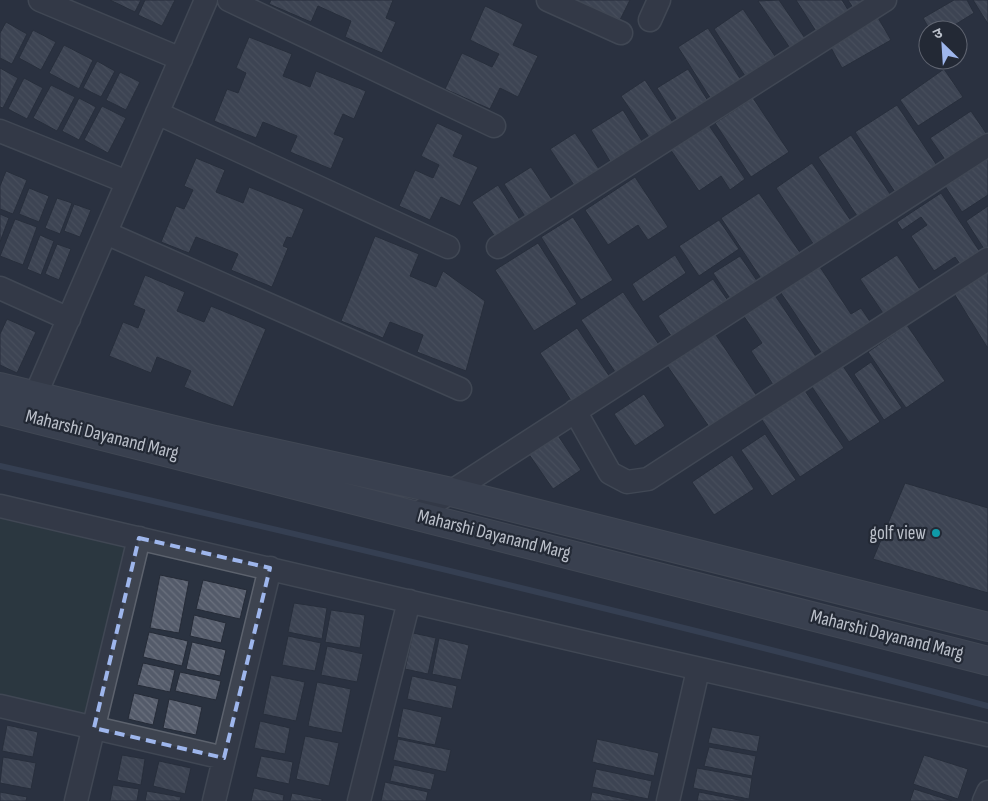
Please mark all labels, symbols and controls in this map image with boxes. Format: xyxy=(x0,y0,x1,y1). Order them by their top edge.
north arrow xyxy=(918,20,968,70)
text: उ xyxy=(930,24,946,43)
street label: Maharshi Dayanand Marg xyxy=(23,405,181,465)
street label: Maharshi Dayanand Marg xyxy=(415,505,573,565)
place label: golf view xyxy=(869,522,926,545)
marker: golf view xyxy=(930,527,942,539)
street label: Maharshi Dayanand Marg xyxy=(808,605,966,665)

